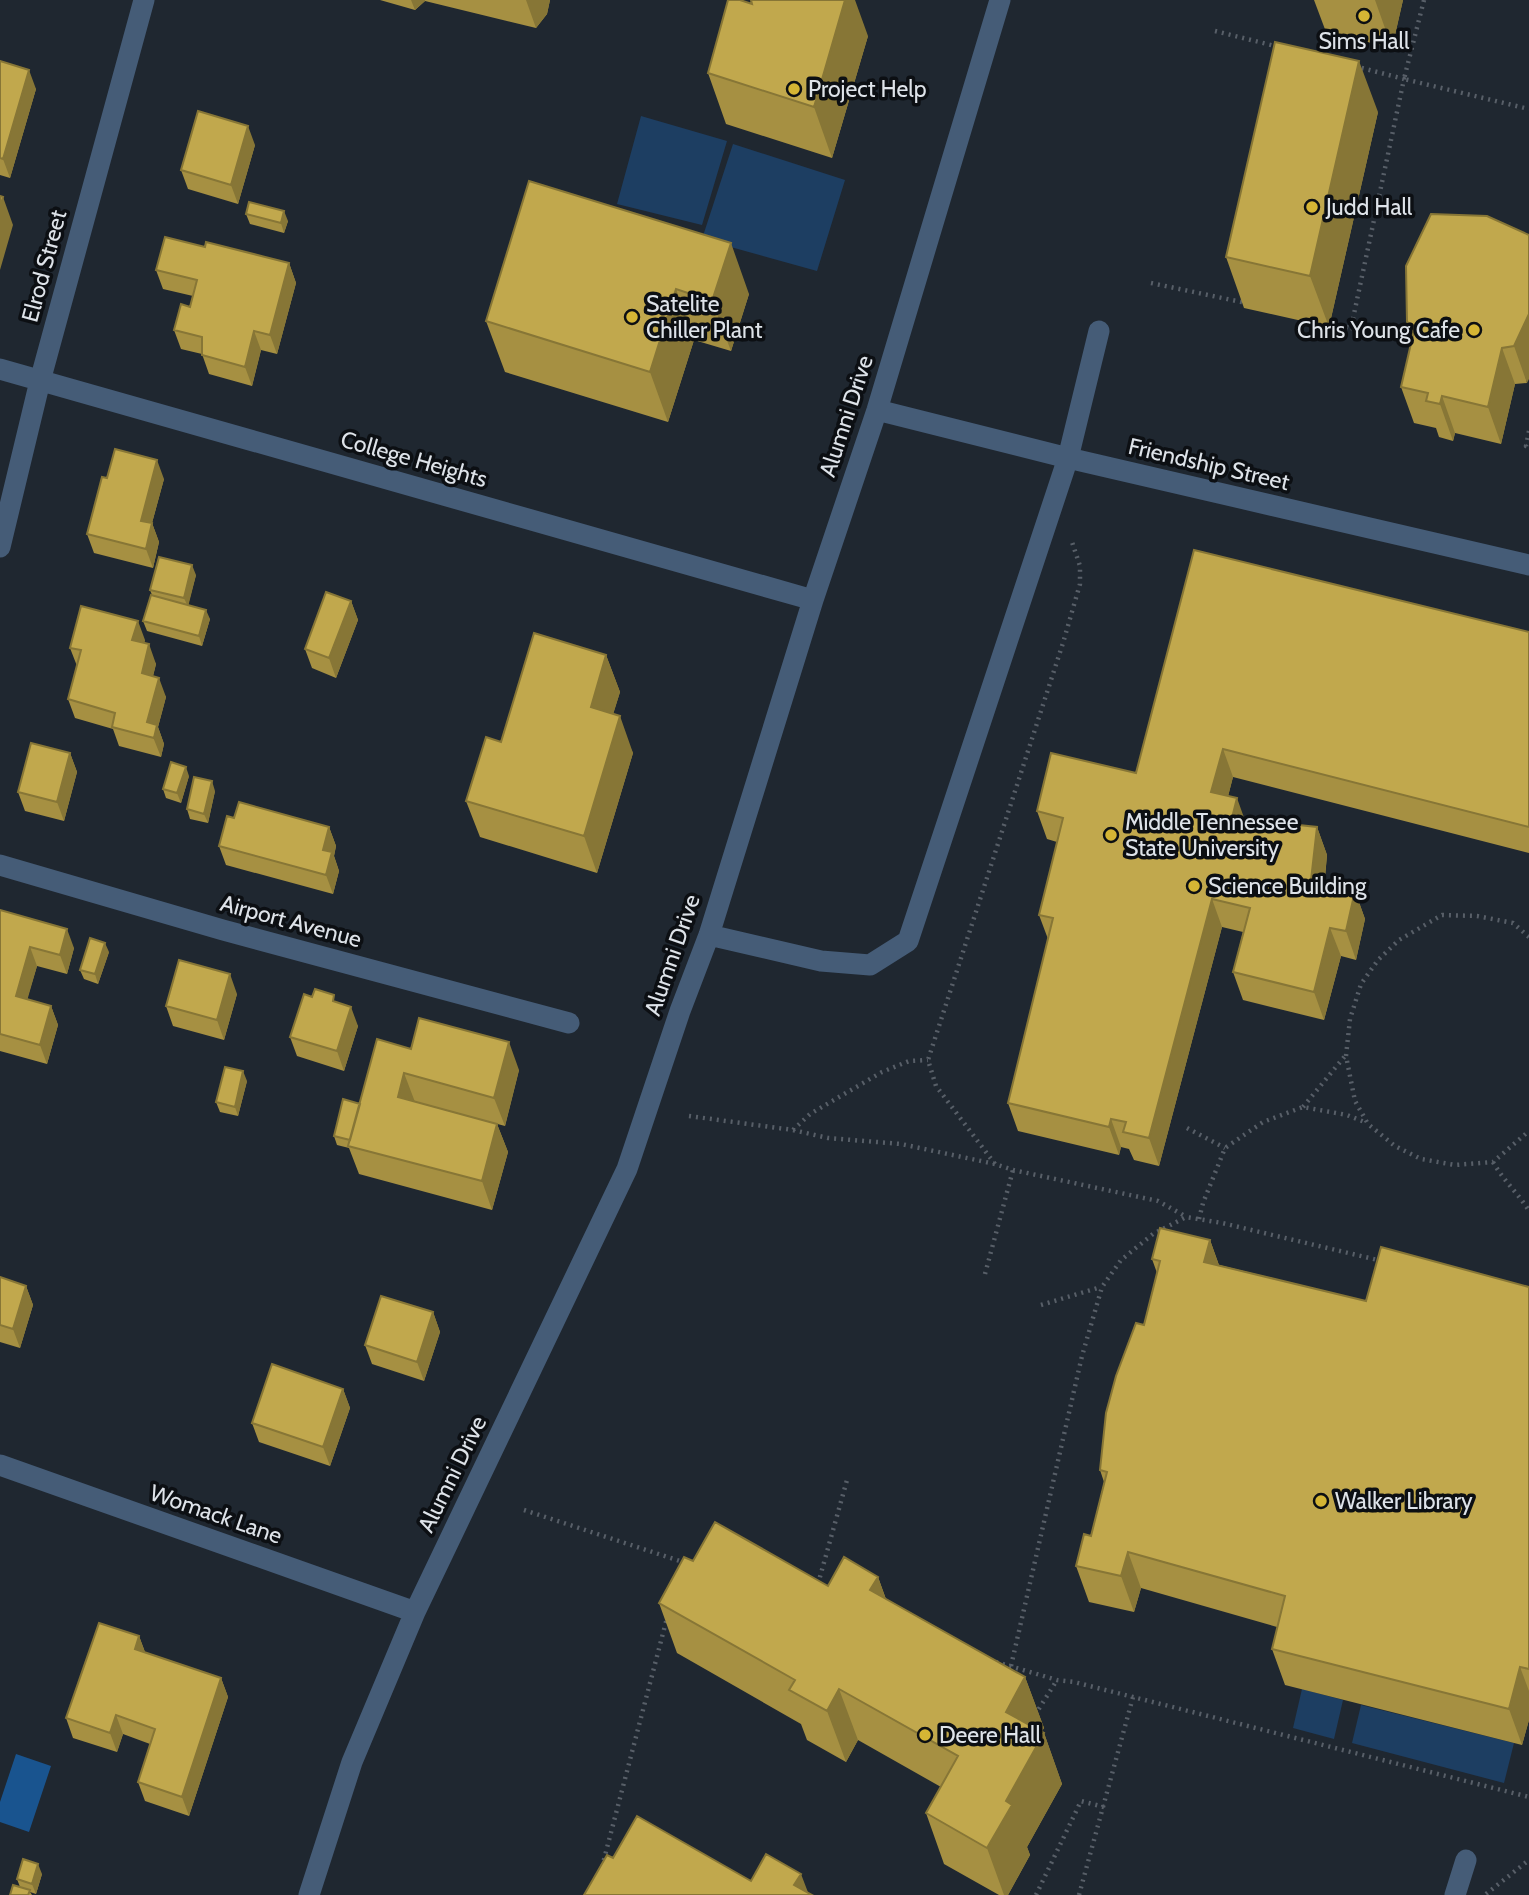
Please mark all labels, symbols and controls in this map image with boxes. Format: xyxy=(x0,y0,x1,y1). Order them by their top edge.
marker: Sims Hall xyxy=(1356,8,1372,24)
place label: Sims Hall xyxy=(1319,27,1410,55)
place label: Project Help xyxy=(808,75,927,103)
marker: Project Help xyxy=(786,81,802,97)
place label: Judd Hall xyxy=(1325,193,1413,221)
marker: Judd Hall xyxy=(1304,199,1320,215)
street label: Elrod Street xyxy=(16,207,72,325)
place label: Satelite Chiller Plant xyxy=(646,290,763,344)
marker: Satelite Chiller Plant xyxy=(624,309,640,325)
place label: Chris Young Cafe xyxy=(1297,316,1460,344)
marker: Chris Young Cafe xyxy=(1466,322,1482,338)
street label: Alumni Drive xyxy=(813,351,879,480)
street label: College Heights xyxy=(338,425,490,493)
street label: Friendship Street xyxy=(1126,432,1293,496)
place label: Middle Tennessee State University xyxy=(1125,808,1299,862)
marker: Middle Tennessee State University xyxy=(1103,827,1119,843)
place label: Science Building xyxy=(1208,872,1367,900)
marker: Science Building xyxy=(1186,878,1202,894)
street label: Airport Avenue xyxy=(217,889,365,953)
street label: Alumni Drive xyxy=(638,891,706,1019)
street label: Alumni Drive xyxy=(412,1411,492,1537)
street label: Womack Lane xyxy=(146,1478,286,1550)
place label: Walker Library xyxy=(1335,1487,1473,1515)
marker: Walker Library xyxy=(1313,1493,1329,1509)
place label: Deere Hall xyxy=(939,1721,1042,1749)
marker: Deere Hall xyxy=(917,1727,933,1743)

